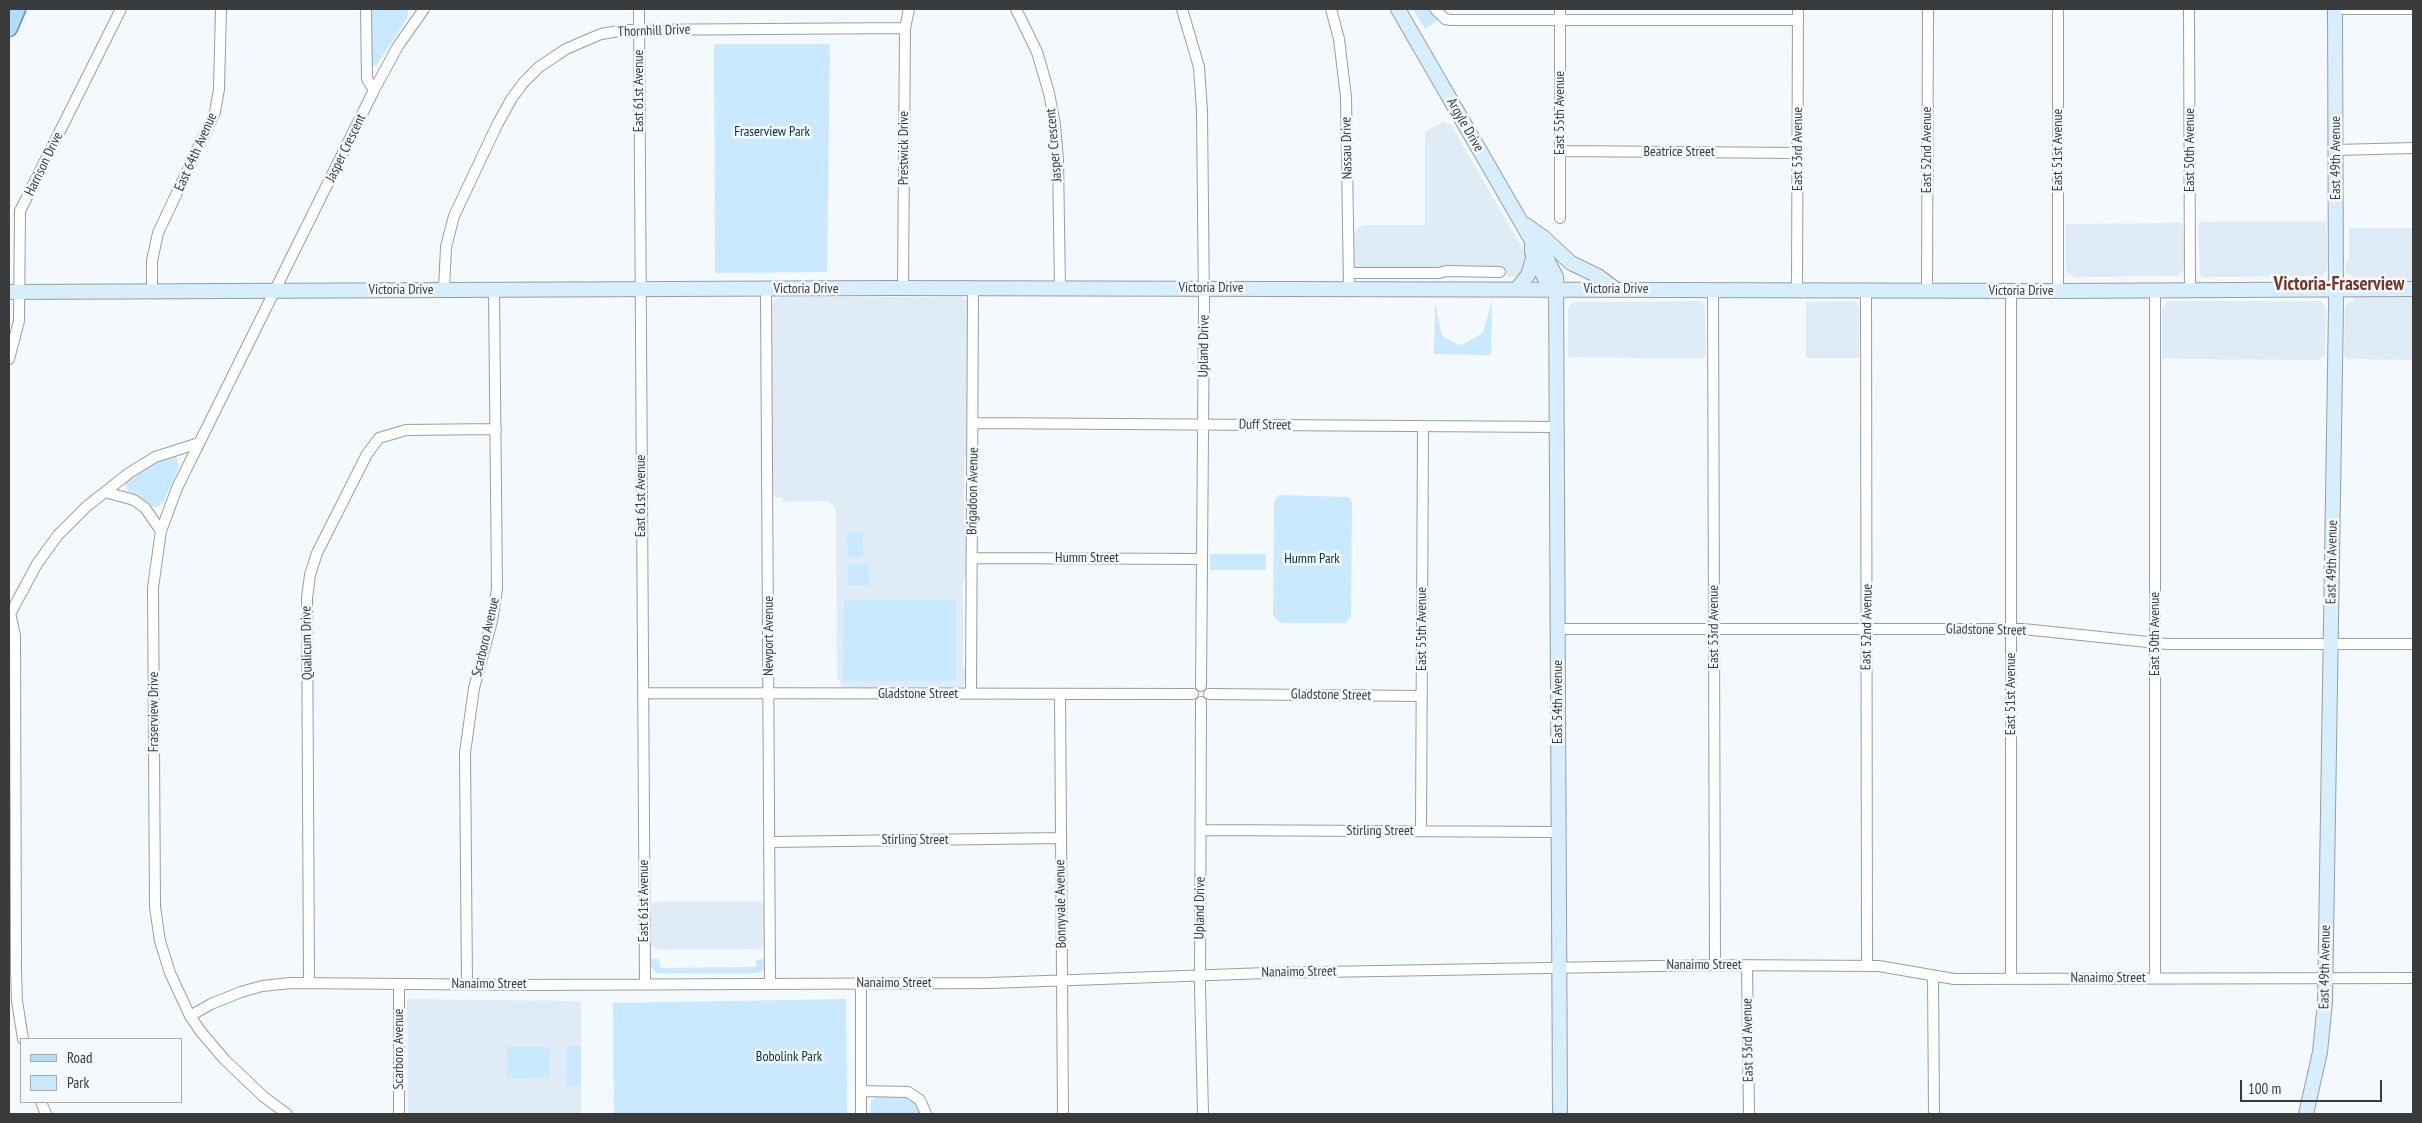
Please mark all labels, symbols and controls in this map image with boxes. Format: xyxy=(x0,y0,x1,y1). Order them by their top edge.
street label: Thornhill Drive xyxy=(617,21,691,41)
street label: East 61st Avenue xyxy=(631,50,647,132)
street label: East 55th Avenue xyxy=(1552,71,1568,155)
street label: Argyle Drive xyxy=(1443,95,1487,155)
street label: East 53rd Avenue xyxy=(1790,107,1806,191)
street label: East 52nd Avenue xyxy=(1919,107,1935,193)
street label: Jasper Crescent xyxy=(1042,108,1066,182)
street label: East 50th Avenue xyxy=(2182,108,2198,192)
street label: East 51st Avenue xyxy=(2050,109,2066,191)
street label: East 64th Avenue xyxy=(171,110,221,194)
street label: Jasper Crescent xyxy=(322,111,370,185)
street label: Prestwick Drive xyxy=(896,111,912,185)
street label: East 49th Avenue xyxy=(2328,116,2344,200)
street label: Nassau Drive xyxy=(1338,117,1356,179)
park label: Fraserview Park xyxy=(734,124,810,140)
street label: Harrison Drive xyxy=(21,129,67,199)
street label: Beatrice Street xyxy=(1643,144,1715,160)
district label: Victoria-Fraserview xyxy=(2274,274,2404,296)
street label: Victoria Drive xyxy=(1178,280,1244,296)
street label: Victoria Drive xyxy=(773,281,839,297)
street label: Victoria Drive xyxy=(1583,281,1649,297)
street label: Victoria Drive xyxy=(368,282,434,298)
street label: Victoria Drive xyxy=(1988,283,2054,299)
street label: Upland Drive xyxy=(1195,314,1213,378)
street label: Duff Street xyxy=(1239,416,1291,434)
street label: Brigadoon Avenue xyxy=(964,447,982,535)
street label: East 61st Avenue xyxy=(633,455,649,537)
street label: East 49th Avenue xyxy=(2323,520,2341,604)
street label: Humm Street xyxy=(1055,550,1119,566)
park label: Humm Park xyxy=(1284,551,1340,567)
street label: East 52nd Avenue xyxy=(1858,584,1876,670)
street label: East 53rd Avenue xyxy=(1706,585,1722,669)
street label: East 55th Avenue xyxy=(1414,587,1430,671)
street label: East 50th Avenue xyxy=(2147,592,2163,676)
street label: Scarboro Avenue xyxy=(469,596,503,678)
street label: Newport Avenue xyxy=(761,596,777,676)
street label: Qualicum Drive xyxy=(298,606,316,680)
street label: Gladstone Street xyxy=(1946,621,2026,639)
street label: East 51st Avenue xyxy=(2003,653,2019,735)
street label: East 54th Avenue xyxy=(1550,660,1566,744)
street label: Fraserview Drive xyxy=(146,672,162,752)
street label: Gladstone Street xyxy=(878,686,958,702)
street label: Gladstone Street xyxy=(1291,686,1371,704)
street label: Stirling Street xyxy=(1346,823,1414,839)
street label: Stirling Street xyxy=(881,832,949,848)
street label: Bonnyvale Avenue xyxy=(1052,859,1070,949)
street label: East 61st Avenue xyxy=(636,860,652,942)
street label: Upland Drive xyxy=(1191,876,1209,940)
street label: East 49th Avenue xyxy=(2316,925,2334,1009)
street label: Nanaimo Street xyxy=(1666,957,1742,973)
street label: Nanaimo Street xyxy=(1261,963,1337,981)
street label: Nanaimo Street xyxy=(2070,970,2146,986)
street label: Nanaimo Street xyxy=(856,975,932,991)
street label: Nanaimo Street xyxy=(451,976,527,992)
street label: East 53rd Avenue xyxy=(1739,998,1757,1082)
street label: Scarboro Avenue xyxy=(391,1009,407,1089)
legend xyxy=(20,1038,182,1103)
text: Road xyxy=(67,1048,93,1067)
park label: Bobolink Park xyxy=(756,1049,822,1065)
scale bar xyxy=(2242,1070,2384,1102)
text: Park xyxy=(67,1073,89,1092)
text: 100 m xyxy=(2248,1079,2281,1098)

